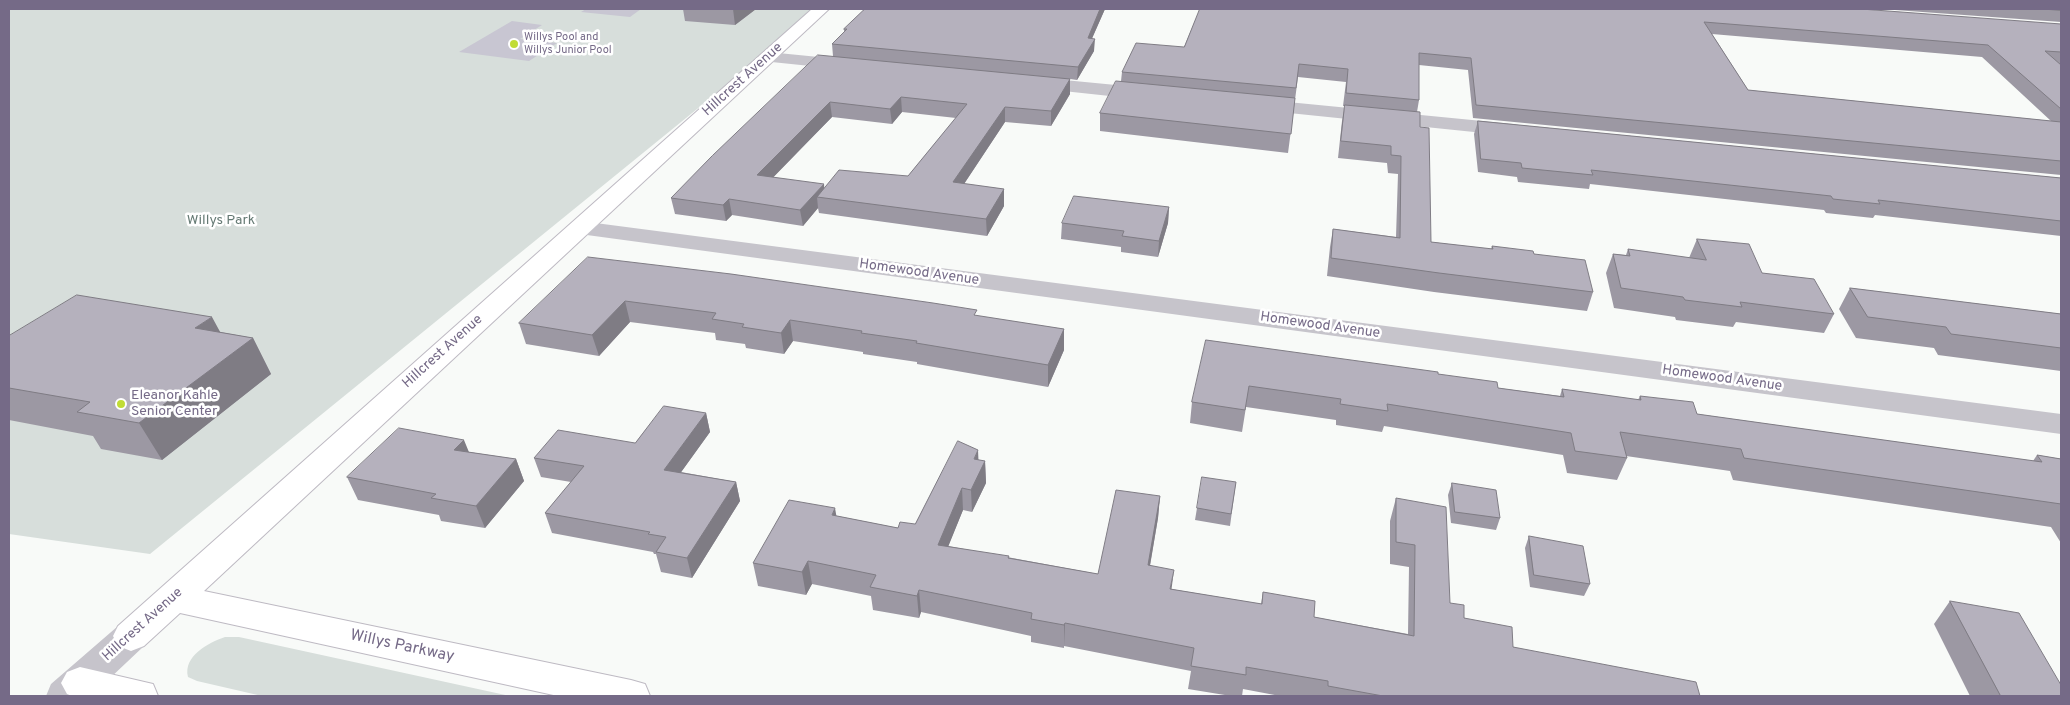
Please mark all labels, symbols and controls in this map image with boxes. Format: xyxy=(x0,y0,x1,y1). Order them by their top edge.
place label: Willys Pool and Willys Junior Pool xyxy=(524,31,612,57)
marker: Willys Pool and Willys Junior Pool xyxy=(508,38,520,50)
street label: Hillcrest Avenue xyxy=(699,40,787,120)
park label: Willys Park xyxy=(187,213,255,229)
street label: Homewood Avenue xyxy=(858,256,980,290)
street label: Homewood Avenue xyxy=(1259,309,1381,343)
street label: Hillcrest Avenue xyxy=(399,312,487,392)
street label: Homewood Avenue xyxy=(1661,362,1783,396)
place label: Eleanor Kahle Senior Center xyxy=(131,388,218,421)
marker: Eleanor Kahle Senior Center xyxy=(115,398,127,410)
street label: Hillcrest Avenue xyxy=(99,585,187,665)
street label: Willys Parkway xyxy=(348,627,456,667)

